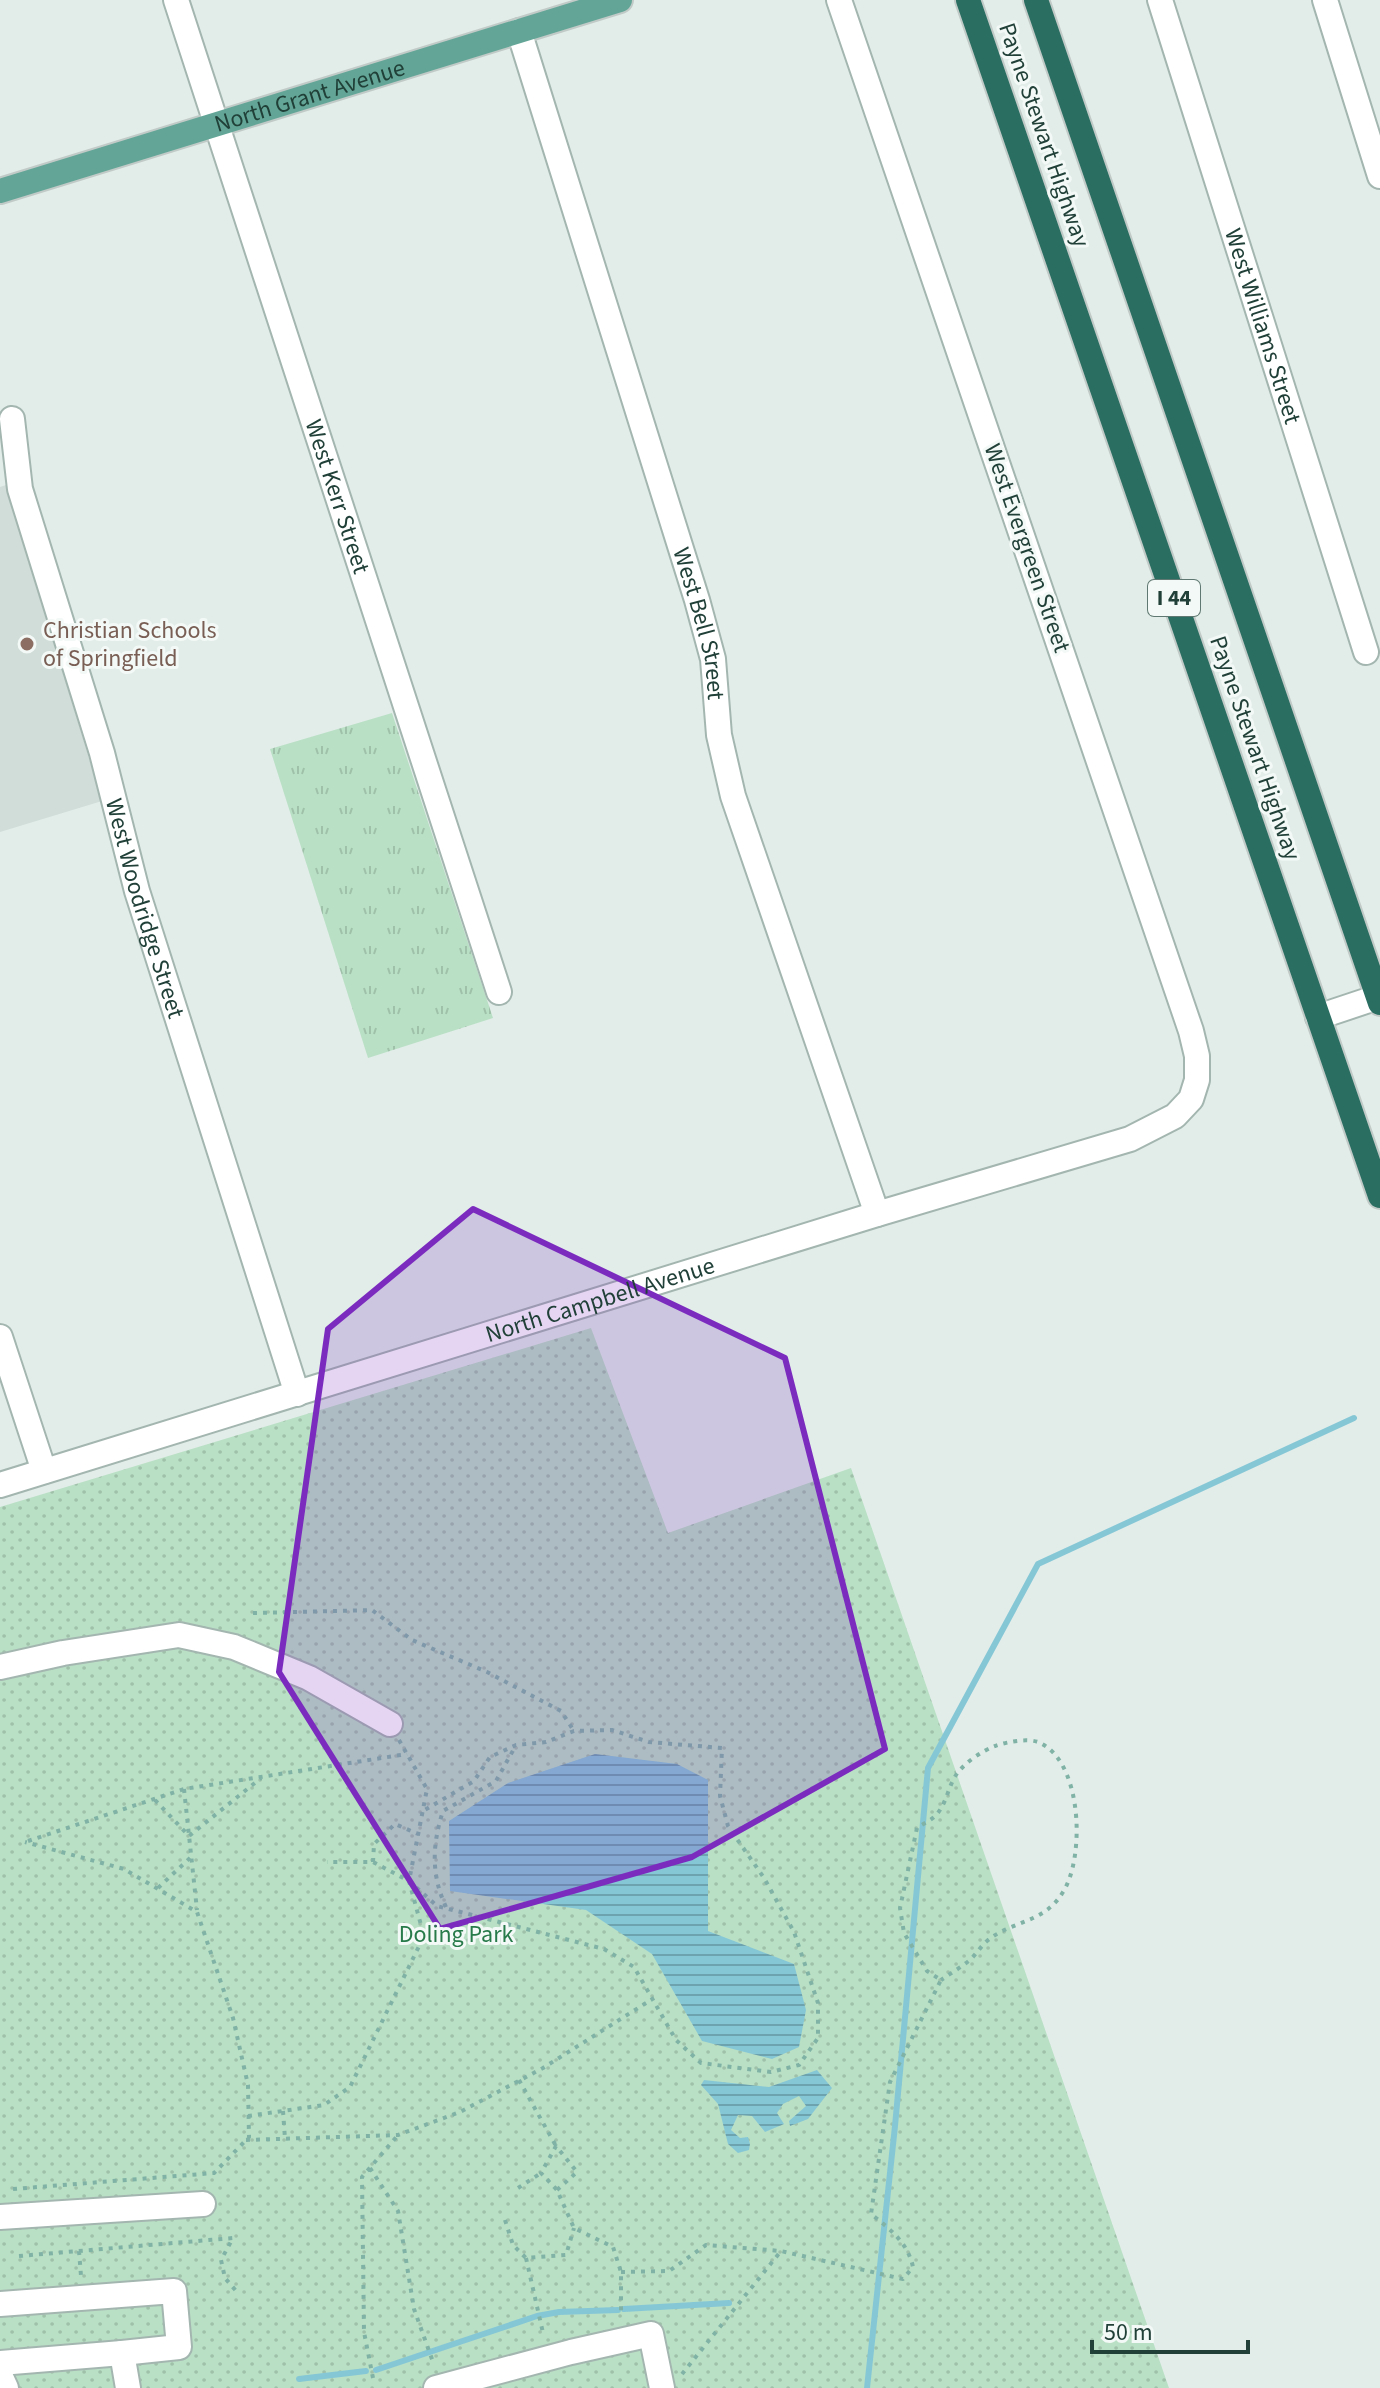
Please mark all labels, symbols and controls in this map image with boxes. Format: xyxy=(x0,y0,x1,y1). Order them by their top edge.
street label: Payne Stewart Highway xyxy=(989,18,1099,252)
street label: North Grant Avenue xyxy=(210,50,409,141)
street label: West Williams Street xyxy=(1216,224,1310,428)
street label: West Kerr Street xyxy=(296,415,379,578)
street label: West Evergreen Street xyxy=(975,439,1079,657)
street label: West Bell Street xyxy=(664,543,734,701)
road number: I 44 xyxy=(1148,580,1200,616)
place label: Christian Schools of Springfield xyxy=(43,613,217,676)
street label: Payne Stewart Highway xyxy=(1200,631,1310,865)
marker: Christian Schools of Springfield xyxy=(18,635,36,653)
street label: West Woodridge Street xyxy=(97,794,194,1023)
street label: North Campbell Avenue xyxy=(481,1248,719,1351)
park label: Doling Park xyxy=(399,1917,513,1952)
scale bar xyxy=(1092,2304,1248,2354)
text: 50 m xyxy=(1104,2315,1153,2350)

